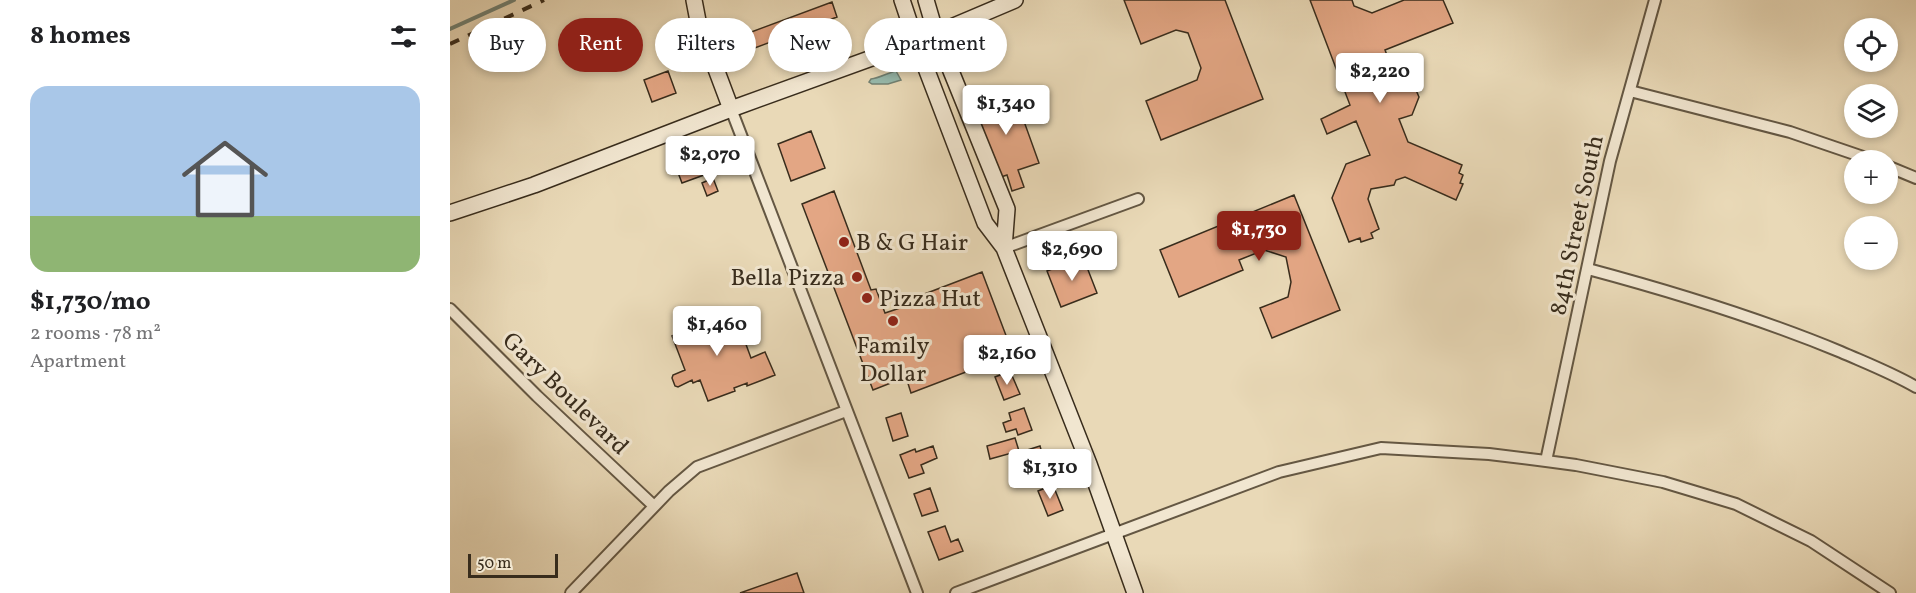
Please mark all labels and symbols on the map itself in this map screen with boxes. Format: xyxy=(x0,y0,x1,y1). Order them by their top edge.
pin: $2,220 xyxy=(1331,53,1429,104)
pin: $1,340 xyxy=(957,85,1055,136)
street label: 84th Street South xyxy=(1542,132,1614,319)
pin: $2,070 xyxy=(661,136,759,187)
pin: $1,730 xyxy=(1210,211,1308,262)
place label: B & G Hair xyxy=(856,227,968,261)
pin: $2,690 xyxy=(1023,231,1121,282)
marker: B & G Hair xyxy=(837,235,851,249)
place label: Bella Pizza xyxy=(730,262,845,296)
marker: Bella Pizza xyxy=(850,270,864,284)
place label: Pizza Hut xyxy=(879,283,981,317)
marker: Pizza Hut xyxy=(860,291,874,305)
pin: $1,460 xyxy=(668,306,766,357)
marker: Family Dollar xyxy=(886,314,900,328)
street label: Gary Boulevard xyxy=(494,325,636,464)
place label: Family Dollar xyxy=(857,330,929,392)
pin: $2,160 xyxy=(958,335,1056,386)
pin: $1,310 xyxy=(1001,449,1099,500)
scale bar xyxy=(468,551,558,578)

